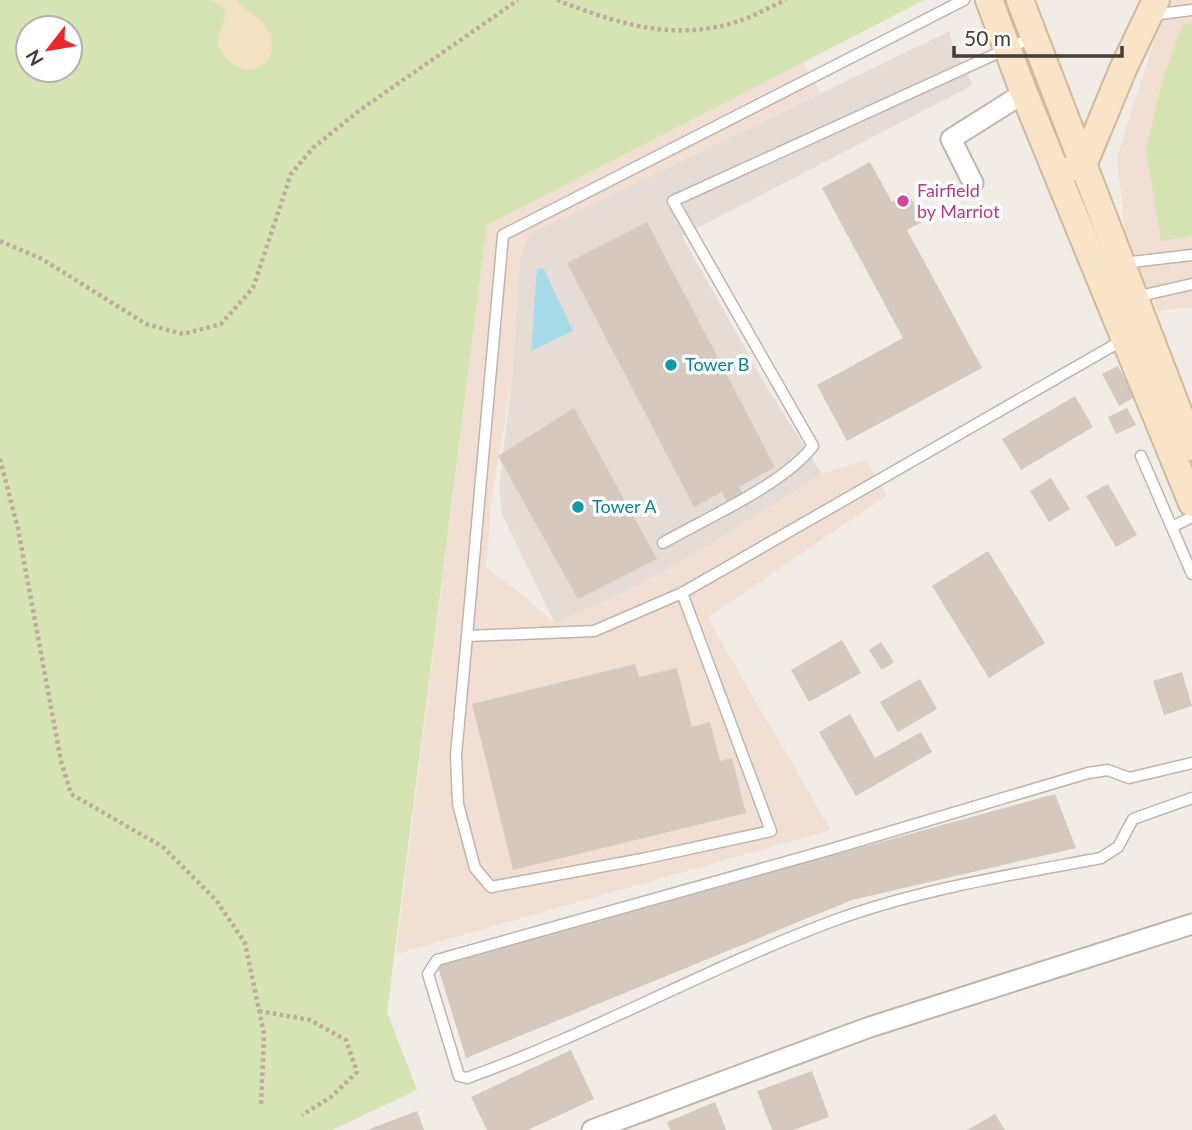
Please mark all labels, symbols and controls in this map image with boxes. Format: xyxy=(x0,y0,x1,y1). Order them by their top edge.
north arrow xyxy=(14,14,84,84)
scale bar xyxy=(954,14,1122,58)
text: 50 m xyxy=(964,25,1011,50)
text: N xyxy=(20,46,48,70)
place label: Fairfield by Marriot xyxy=(917,179,1000,222)
marker: Fairfield by Marriot xyxy=(895,193,911,209)
place label: Tower B xyxy=(685,353,749,375)
marker: Tower B xyxy=(663,357,679,373)
place label: Tower A xyxy=(592,495,657,517)
marker: Tower A xyxy=(570,499,586,515)

